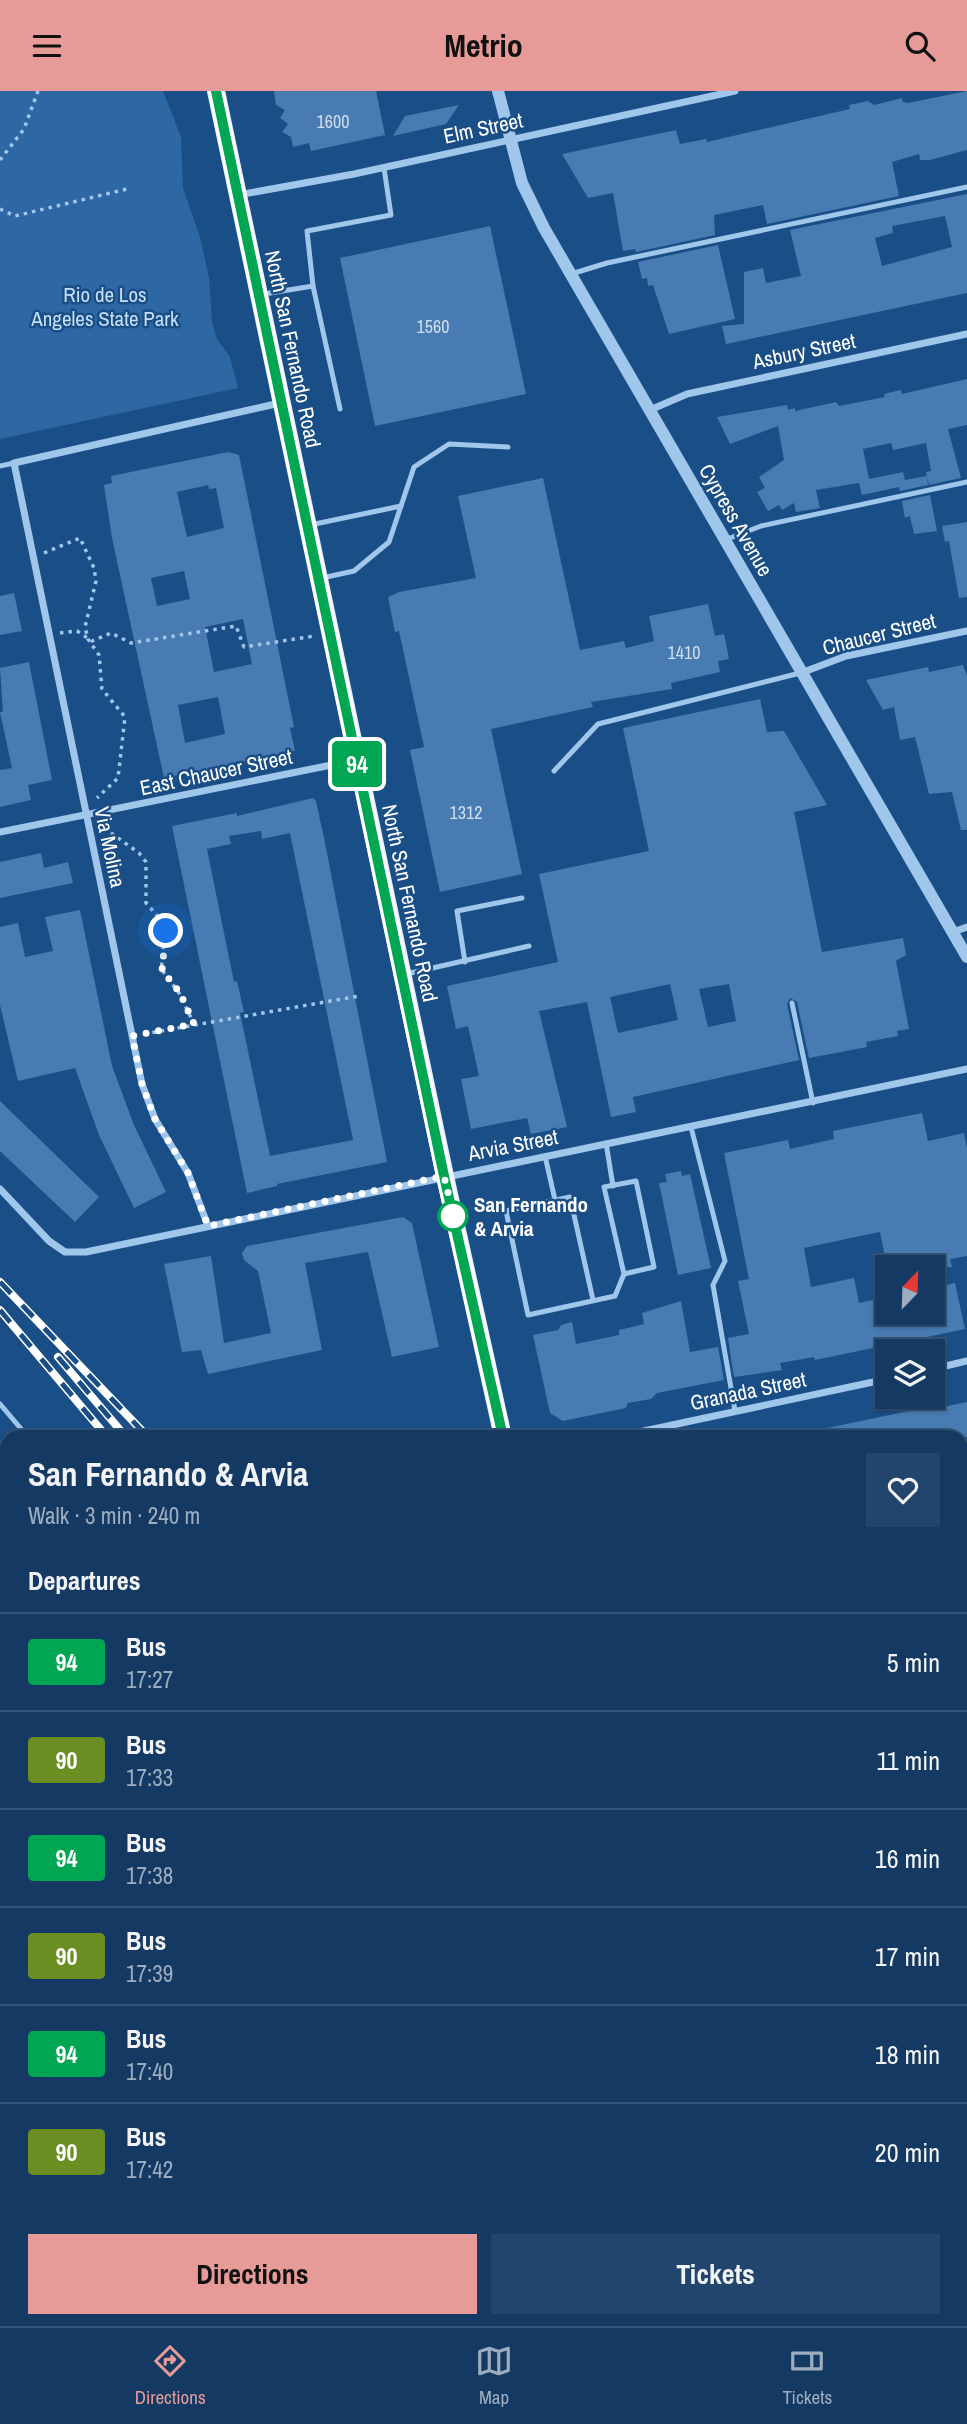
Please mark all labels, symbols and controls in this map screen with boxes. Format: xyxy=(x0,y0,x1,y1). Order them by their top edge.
text: Metrio xyxy=(444,24,523,67)
icon: menu xyxy=(28,27,66,65)
icon: search xyxy=(901,27,939,65)
street label: Elm Street xyxy=(441,105,526,151)
house number: 1600 xyxy=(317,109,349,134)
street label: North San Fernando Road xyxy=(258,248,328,450)
park label: Rio de Los Angeles State Park xyxy=(30,280,179,333)
house number: 1560 xyxy=(417,314,449,339)
street label: Asbury Street xyxy=(749,326,858,376)
street label: Cypress Avenue xyxy=(692,459,780,581)
street label: Chaucer Street xyxy=(819,606,939,662)
house number: 1410 xyxy=(668,640,700,665)
line badge: 94 xyxy=(326,741,388,787)
street label: East Chaucer Street xyxy=(137,742,295,802)
text: 94 xyxy=(346,748,368,780)
house number: 1312 xyxy=(450,800,482,825)
street label: North San Fernando Road xyxy=(375,802,445,1004)
street label: Via Molina xyxy=(87,804,133,891)
your location xyxy=(148,913,183,948)
street label: Arvia Street xyxy=(465,1122,561,1168)
place label: San Fernando & Arvia xyxy=(474,1190,588,1243)
marker: San Fernando & Arvia xyxy=(438,1201,468,1231)
north arrow xyxy=(875,1255,945,1325)
map controls xyxy=(875,1255,945,1409)
button: layers xyxy=(875,1339,945,1409)
street label: Granada Street xyxy=(687,1365,809,1417)
text: San Fernando & Arvia xyxy=(28,1452,308,1496)
button: heart xyxy=(866,1453,940,1527)
text: Walk · 3 min · 240 m xyxy=(28,1500,200,1531)
text: Departures xyxy=(28,1563,141,1598)
text: Bus xyxy=(126,1629,166,1664)
text: 5 min xyxy=(887,1645,940,1680)
text: 94 xyxy=(56,1646,77,1678)
text: 17:27 xyxy=(126,1664,173,1695)
text: Bus xyxy=(126,1727,166,1762)
text: 11 min xyxy=(876,1743,940,1778)
text: 90 xyxy=(56,1744,77,1776)
text: 17:33 xyxy=(126,1762,173,1793)
text: Bus xyxy=(126,1825,166,1860)
text: 16 min xyxy=(875,1841,940,1876)
text: 94 xyxy=(56,1842,77,1874)
text: 17:38 xyxy=(126,1860,173,1891)
text: Bus xyxy=(126,1923,166,1958)
text: 17 min xyxy=(875,1939,940,1974)
text: 90 xyxy=(56,1940,77,1972)
text: 17:39 xyxy=(126,1958,173,1989)
text: Bus xyxy=(126,2021,166,2056)
text: 18 min xyxy=(875,2037,940,2072)
text: 94 xyxy=(56,2038,77,2070)
text: 17:40 xyxy=(126,2056,173,2087)
text: Bus xyxy=(126,2119,166,2154)
text: 20 min xyxy=(875,2135,940,2170)
text: 90 xyxy=(56,2136,77,2168)
text: 17:42 xyxy=(126,2154,173,2185)
button: Directions xyxy=(28,2234,477,2314)
button: Tickets xyxy=(491,2234,940,2314)
tab: Directions xyxy=(135,2342,206,2410)
tab: Map xyxy=(475,2342,513,2410)
tab: Tickets xyxy=(782,2342,832,2410)

